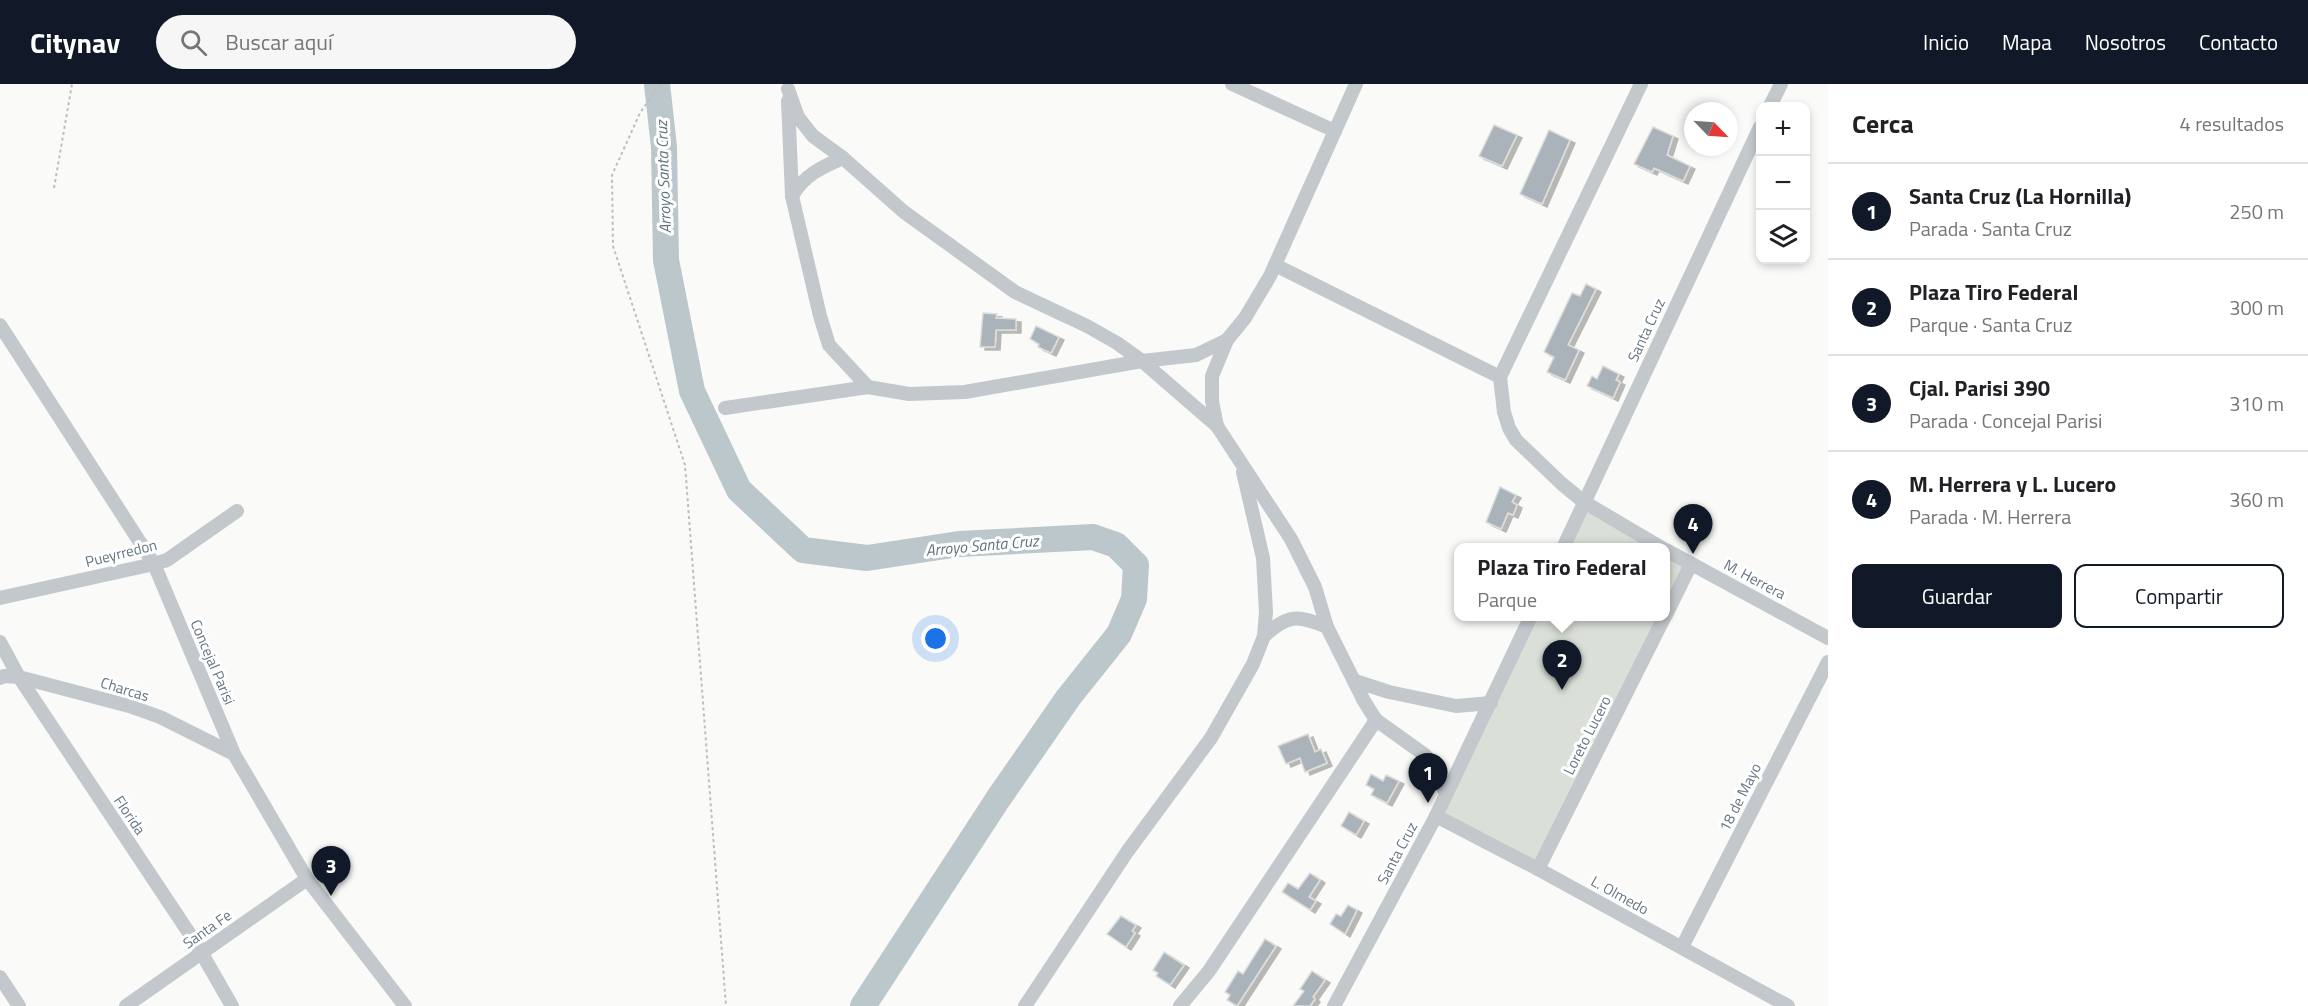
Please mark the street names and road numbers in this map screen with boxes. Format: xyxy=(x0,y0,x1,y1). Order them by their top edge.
street label: Santa Cruz xyxy=(1621,294,1671,366)
street label: Pueyrredon xyxy=(83,533,159,573)
street label: M. Herrera xyxy=(1720,553,1791,605)
street label: Concejal Parisi xyxy=(185,616,241,708)
street label: Charcas xyxy=(98,671,152,707)
street label: Loreto Lucero xyxy=(1557,691,1617,779)
street label: 18 de Mayo xyxy=(1713,759,1767,835)
street label: Florida xyxy=(108,791,152,840)
street label: Santa Cruz xyxy=(1371,818,1423,888)
street label: L. Olmedo xyxy=(1587,870,1653,920)
street label: Santa Fe xyxy=(178,904,236,954)

